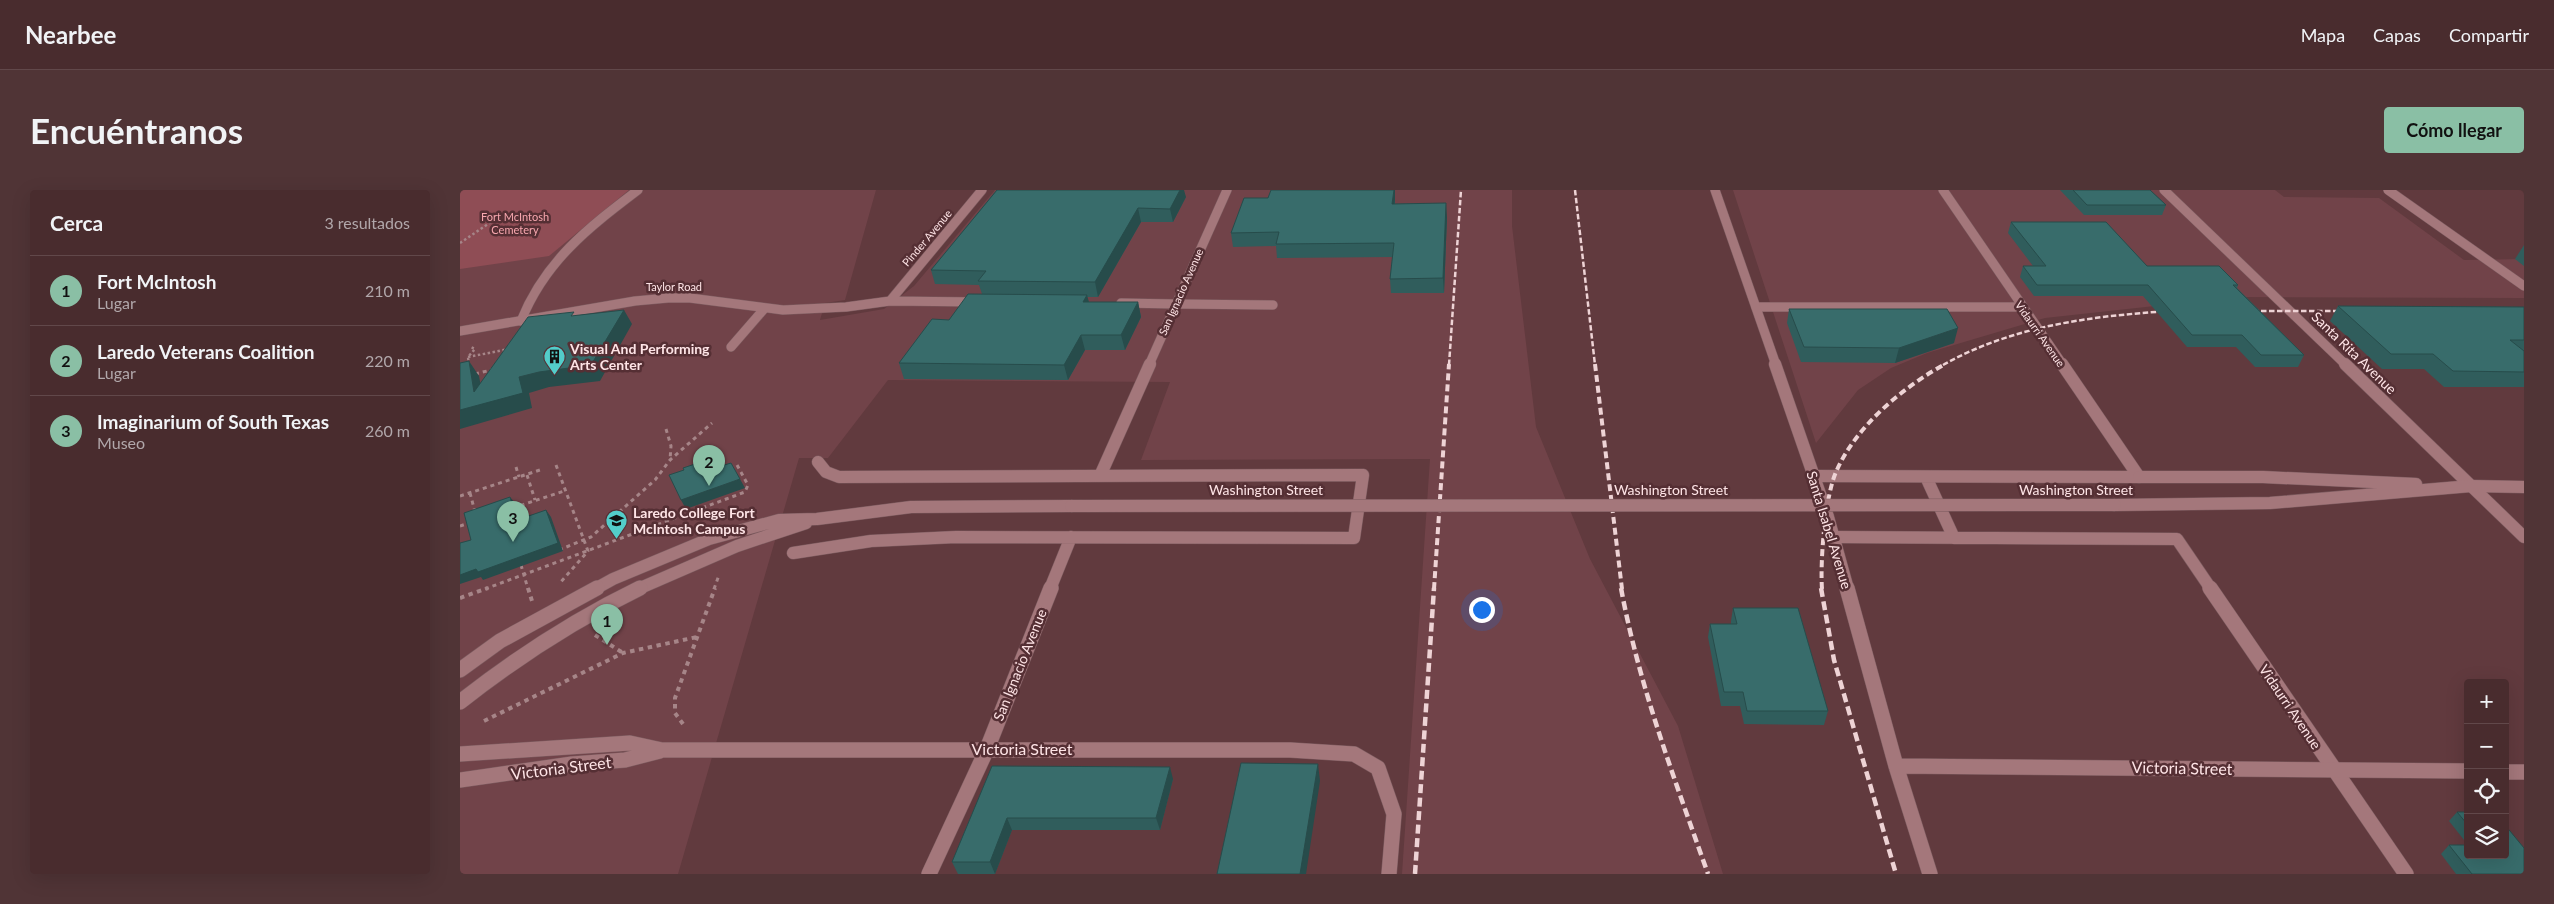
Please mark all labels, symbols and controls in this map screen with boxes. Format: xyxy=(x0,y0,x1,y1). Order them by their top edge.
text: Nearbee xyxy=(25,20,116,49)
text: Mapa xyxy=(2301,24,2345,46)
text: Capas xyxy=(2373,24,2421,46)
text: Compartir xyxy=(2449,24,2529,46)
button: Cómo llegar xyxy=(2384,107,2524,153)
text: Encuéntranos xyxy=(30,109,243,151)
street label: Pinder Avenue xyxy=(899,207,954,269)
text: Cerca xyxy=(50,210,103,235)
park label: Fort McIntosh Cemetery xyxy=(481,210,549,236)
text: 3 resultados xyxy=(324,213,410,232)
street label: San Ignacio Avenue xyxy=(1156,246,1206,337)
text: Fort McIntosh xyxy=(97,270,216,293)
street label: Taylor Road xyxy=(646,280,702,293)
text: 1 xyxy=(61,281,71,300)
text: 210 m xyxy=(365,281,410,300)
text: Lugar xyxy=(97,293,136,312)
street label: Vidaurri Avenue xyxy=(2013,298,2068,369)
street label: Santa Rita Avenue xyxy=(2308,308,2400,397)
text: Laredo Veterans Coalition xyxy=(97,340,315,363)
place label: Visual And Performing Arts Center xyxy=(569,340,710,373)
building icon: Visual And Performing Arts Center xyxy=(542,345,566,376)
text: 2 xyxy=(61,351,71,370)
text: 220 m xyxy=(365,351,410,370)
text: Lugar xyxy=(97,363,136,382)
text: Imaginarium of South Texas xyxy=(97,410,329,433)
text: 3 xyxy=(61,421,71,440)
text: 260 m xyxy=(365,421,410,440)
text: Museo xyxy=(97,433,145,452)
pin: 2 xyxy=(693,445,725,486)
street label: Santa Isabel Avenue xyxy=(1803,469,1856,591)
street label: Washington Street xyxy=(1209,481,1323,498)
street label: Washington Street xyxy=(1614,481,1728,498)
street label: Washington Street xyxy=(2019,481,2133,498)
pin: 3 xyxy=(497,501,529,542)
place label: Laredo College Fort McIntosh Campus xyxy=(633,504,756,537)
school or university icon: Laredo College Fort McIntosh Campus xyxy=(605,509,629,540)
your location xyxy=(1469,597,1495,623)
pin: 1 xyxy=(591,604,623,645)
street label: San Ignacio Avenue xyxy=(989,606,1050,723)
street label: Vidaurri Avenue xyxy=(2256,661,2325,752)
map controls xyxy=(2464,679,2509,859)
button: + xyxy=(2464,679,2509,724)
button: − xyxy=(2464,724,2509,769)
street label: Victoria Street xyxy=(972,739,1073,758)
street label: Victoria Street xyxy=(510,752,612,783)
street label: Victoria Street xyxy=(2131,757,2233,778)
button: locate xyxy=(2464,769,2509,814)
button: layers xyxy=(2464,814,2509,859)

